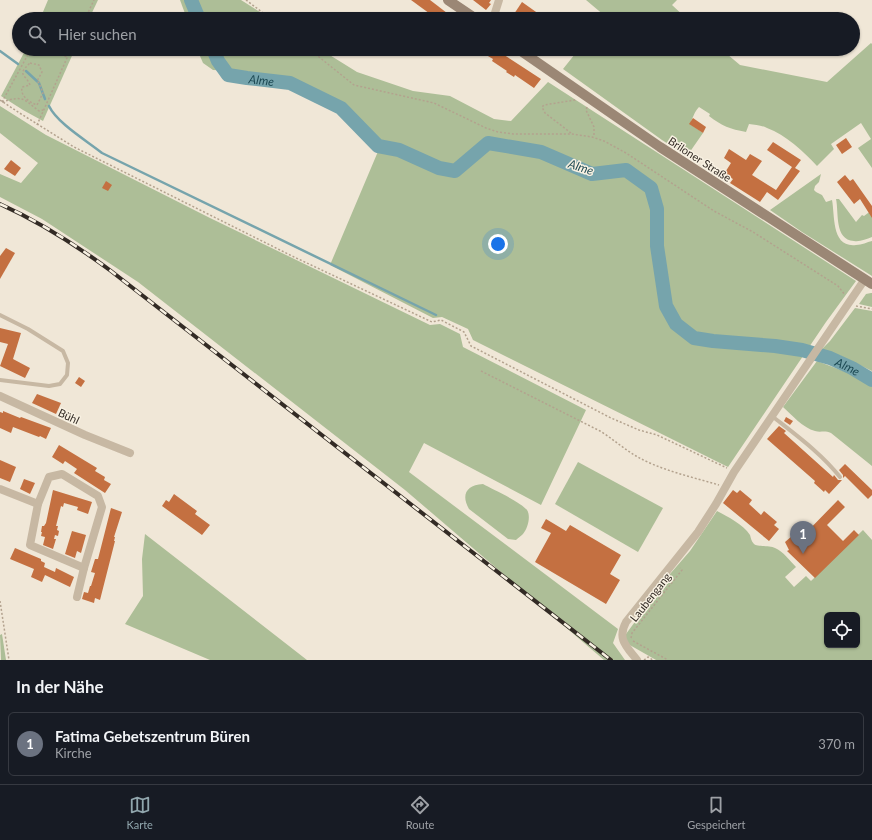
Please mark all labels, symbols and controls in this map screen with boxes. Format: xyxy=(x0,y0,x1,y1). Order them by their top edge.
search box xyxy=(12,12,860,56)
icon: search xyxy=(26,23,48,45)
text: Hier suchen xyxy=(58,25,137,43)
water label: Alme xyxy=(247,71,275,89)
street label: Briloner Straße xyxy=(666,134,734,184)
water label: Alme xyxy=(566,156,596,178)
your location xyxy=(488,234,508,254)
water label: Alme xyxy=(832,354,863,379)
street label: Bühl xyxy=(56,405,82,427)
pin: 1 xyxy=(790,521,816,554)
street label: Laubengang xyxy=(627,570,673,624)
map controls xyxy=(824,612,860,648)
button: locate xyxy=(824,612,860,648)
text: In der Nähe xyxy=(16,676,104,697)
text: Fatima Gebetszentrum Büren xyxy=(55,727,250,745)
text: 1 xyxy=(26,736,34,752)
text: 370 m xyxy=(818,736,855,752)
text: Kirche xyxy=(55,745,92,761)
tab: Karte xyxy=(126,794,153,831)
tab: Route xyxy=(406,794,434,831)
tab: Gespeichert xyxy=(687,794,746,831)

